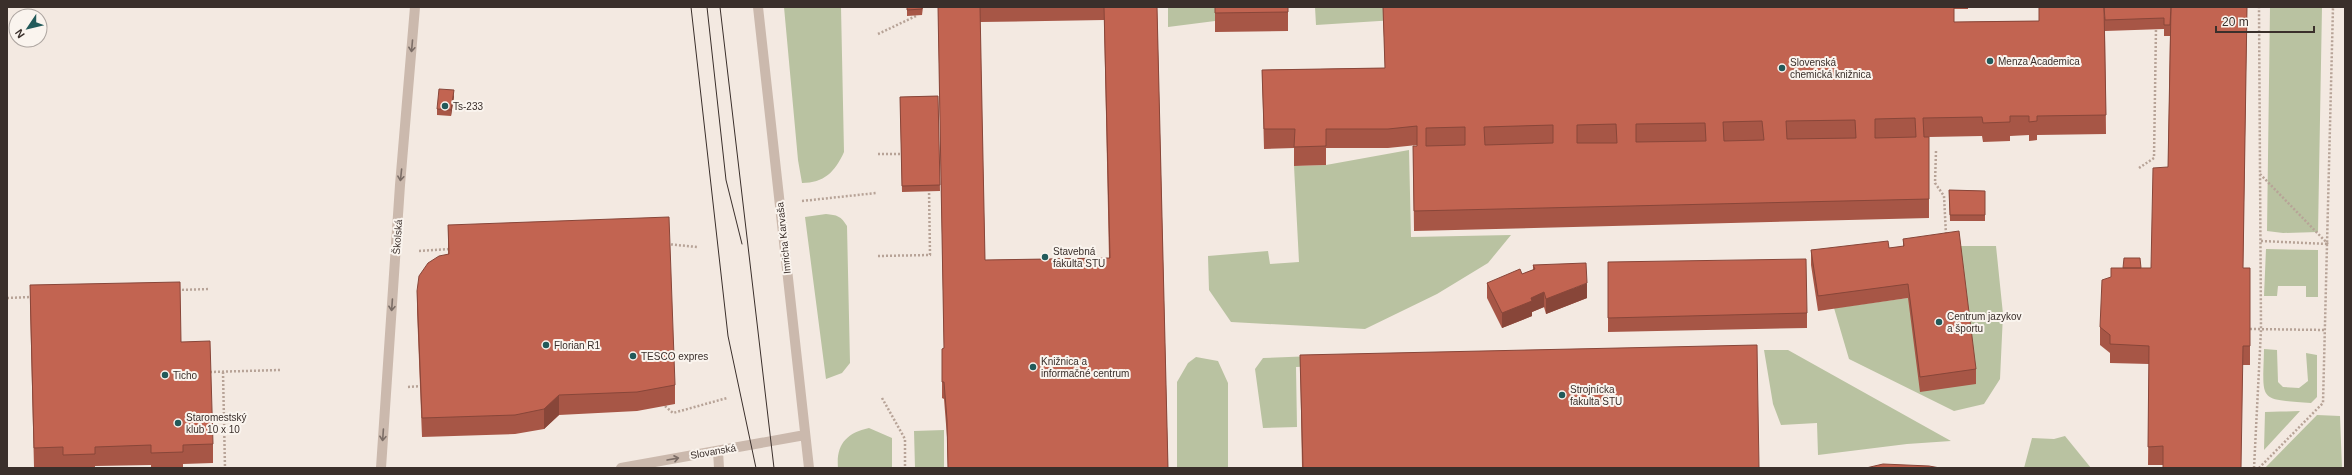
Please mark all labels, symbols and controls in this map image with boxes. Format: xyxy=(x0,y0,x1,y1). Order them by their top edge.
north arrow xyxy=(8,8,48,48)
scale bar xyxy=(2216,8,2314,34)
text: 20 m xyxy=(2222,15,2249,29)
text: N xyxy=(13,27,27,40)
one-way arrow xyxy=(409,39,416,52)
marker: Menza Academica xyxy=(1985,56,1995,66)
place label: Menza Academica xyxy=(1998,56,2080,67)
place label: Slovenská chemická knižnica xyxy=(1790,57,1872,80)
marker: Slovenská chemická knižnica xyxy=(1777,63,1787,73)
marker: Ts-233 xyxy=(440,101,450,111)
place label: Ts-233 xyxy=(453,101,483,112)
one-way arrow xyxy=(397,168,405,181)
street label: Imricha Karvaša xyxy=(774,201,793,274)
street label: Školská xyxy=(390,219,404,255)
place label: Stavebná fakulta STU xyxy=(1053,246,1105,269)
marker: Stavebná fakulta STU xyxy=(1040,252,1050,262)
one-way arrow xyxy=(389,298,396,311)
place label: Centrum jazykov a športu xyxy=(1947,311,2021,334)
marker: Centrum jazykov a športu xyxy=(1934,317,1944,327)
marker: Florian R1 xyxy=(541,340,551,350)
place label: Florian R1 xyxy=(554,340,601,351)
marker: TESCO expres xyxy=(628,351,638,361)
place label: TESCO expres xyxy=(641,351,708,362)
place label: Knižnica a informačné centrum xyxy=(1041,356,1129,379)
marker: Knižnica a informačné centrum xyxy=(1028,362,1038,372)
marker: Ticho xyxy=(160,370,170,380)
place label: Ticho xyxy=(173,370,198,381)
place label: Strojnícka fakulta STU xyxy=(1570,384,1622,407)
marker: Strojnícka fakulta STU xyxy=(1557,390,1567,400)
place label: Staromestský klub 10 x 10 xyxy=(186,412,247,435)
marker: Staromestský klub 10 x 10 xyxy=(173,418,183,428)
one-way arrow xyxy=(380,428,387,441)
street label: Slovanská xyxy=(689,442,737,461)
one-way arrow xyxy=(666,454,679,462)

